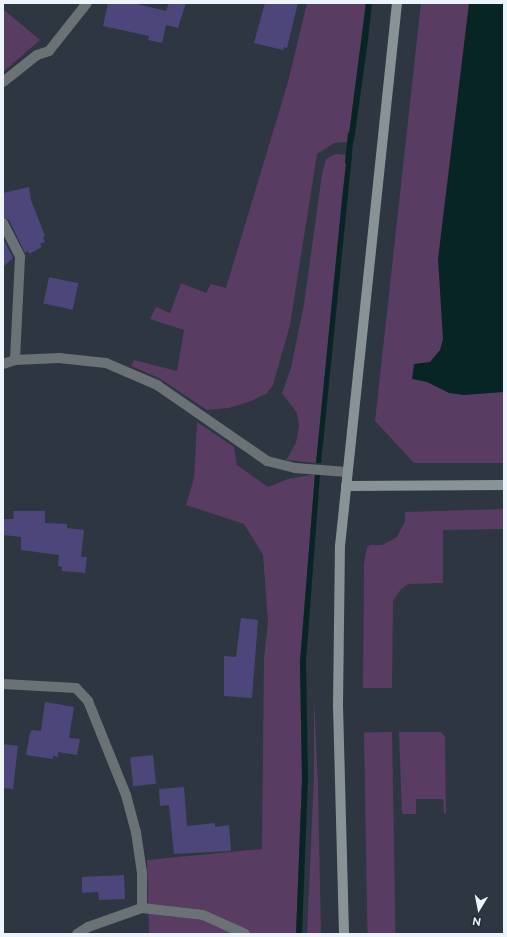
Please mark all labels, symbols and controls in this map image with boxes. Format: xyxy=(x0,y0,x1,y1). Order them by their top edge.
north arrow xyxy=(459,889,499,929)
text: N xyxy=(472,914,482,928)

